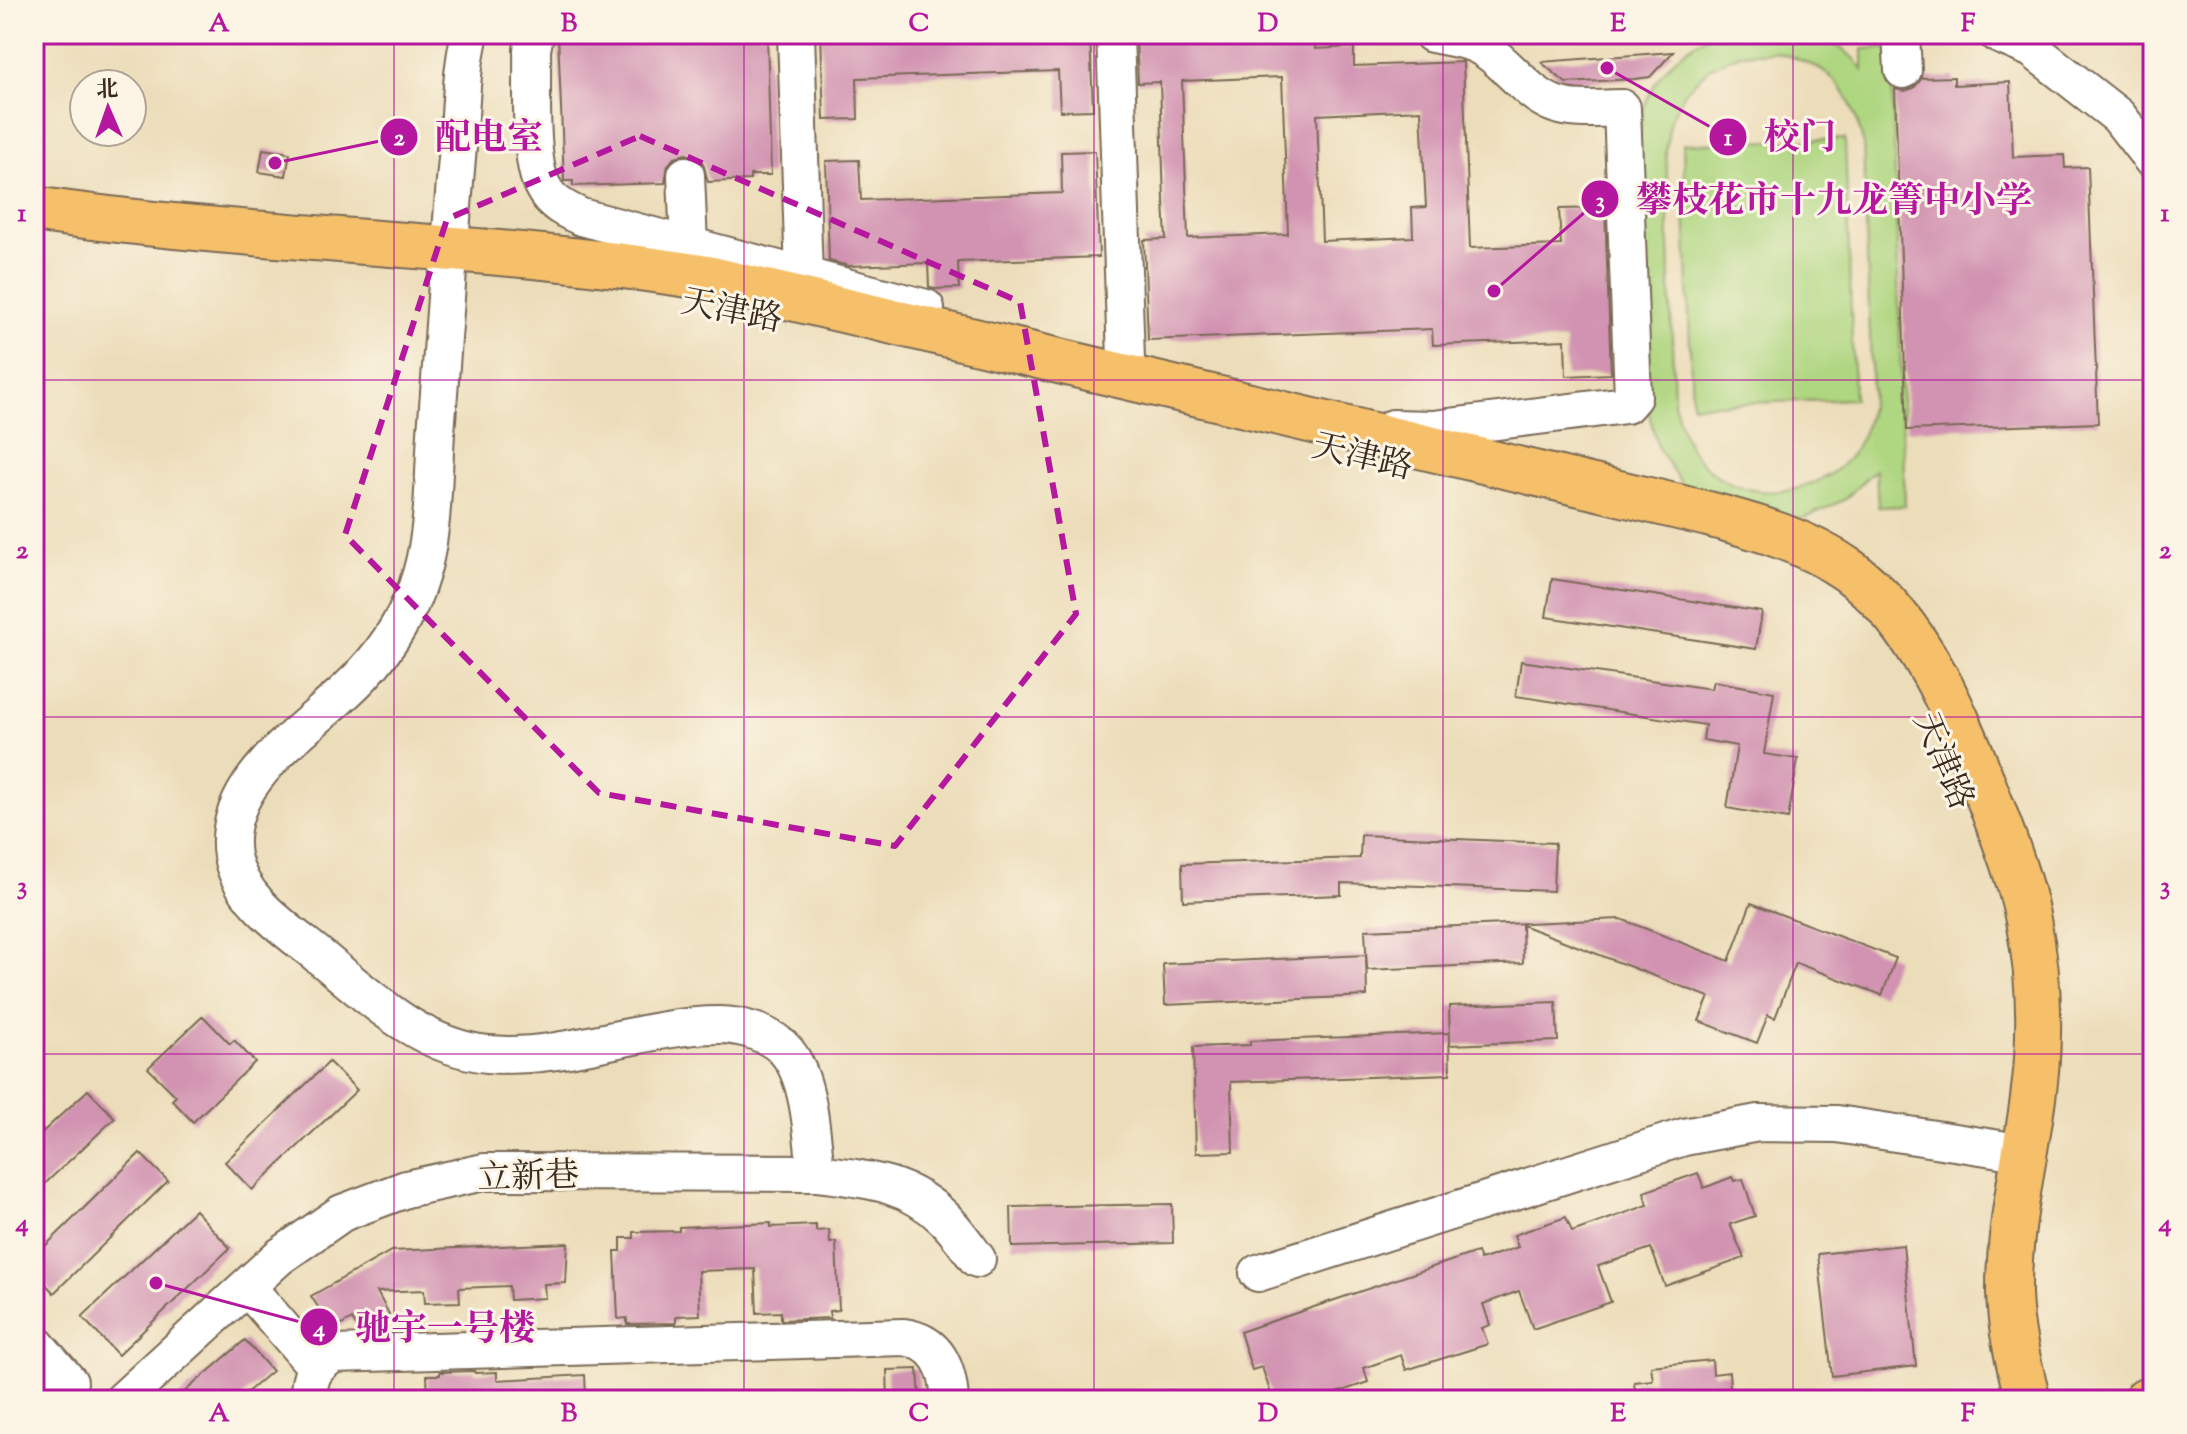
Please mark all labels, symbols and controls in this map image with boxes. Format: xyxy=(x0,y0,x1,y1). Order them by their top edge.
text: A xyxy=(208,6,230,43)
text: B xyxy=(561,6,578,43)
text: C xyxy=(909,6,929,43)
text: D xyxy=(1258,6,1278,43)
text: E xyxy=(1610,6,1626,43)
text: F xyxy=(1961,6,1976,43)
north arrow xyxy=(68,68,148,148)
text: 北 xyxy=(96,75,119,107)
callout: 配电室 xyxy=(379,107,559,167)
callout: 校门 xyxy=(1708,107,1852,167)
text: 配电室 xyxy=(435,114,543,166)
text: 校门 xyxy=(1764,114,1836,166)
text: 2 xyxy=(393,122,405,156)
text: 1 xyxy=(1724,122,1733,156)
callout: 攀枝花市十九龙箐中小学 xyxy=(1580,169,2048,229)
text: 攀枝花市十九龙箐中小学 xyxy=(1636,177,2032,229)
text: 3 xyxy=(1595,185,1605,219)
text: 1 xyxy=(18,196,27,233)
text: 1 xyxy=(2161,196,2170,233)
street label: 天津路 xyxy=(677,279,786,346)
street label: 天津路 xyxy=(1307,423,1417,494)
text: 2 xyxy=(16,533,29,570)
text: 2 xyxy=(2159,533,2172,570)
street label: 天津路 xyxy=(1899,705,1984,818)
text: 3 xyxy=(17,869,27,906)
text: 3 xyxy=(2160,869,2170,906)
street label: 立新巷 xyxy=(476,1152,580,1205)
text: 4 xyxy=(14,1206,29,1243)
text: 4 xyxy=(2157,1206,2172,1243)
callout: 驰宇一号楼 xyxy=(299,1297,551,1357)
text: 驰宇一号楼 xyxy=(355,1305,535,1357)
text: 4 xyxy=(312,1313,325,1347)
text: A xyxy=(208,1396,230,1433)
text: B xyxy=(561,1396,578,1433)
text: C xyxy=(909,1396,929,1433)
text: D xyxy=(1258,1396,1278,1433)
text: E xyxy=(1610,1396,1626,1433)
text: F xyxy=(1961,1396,1976,1433)

